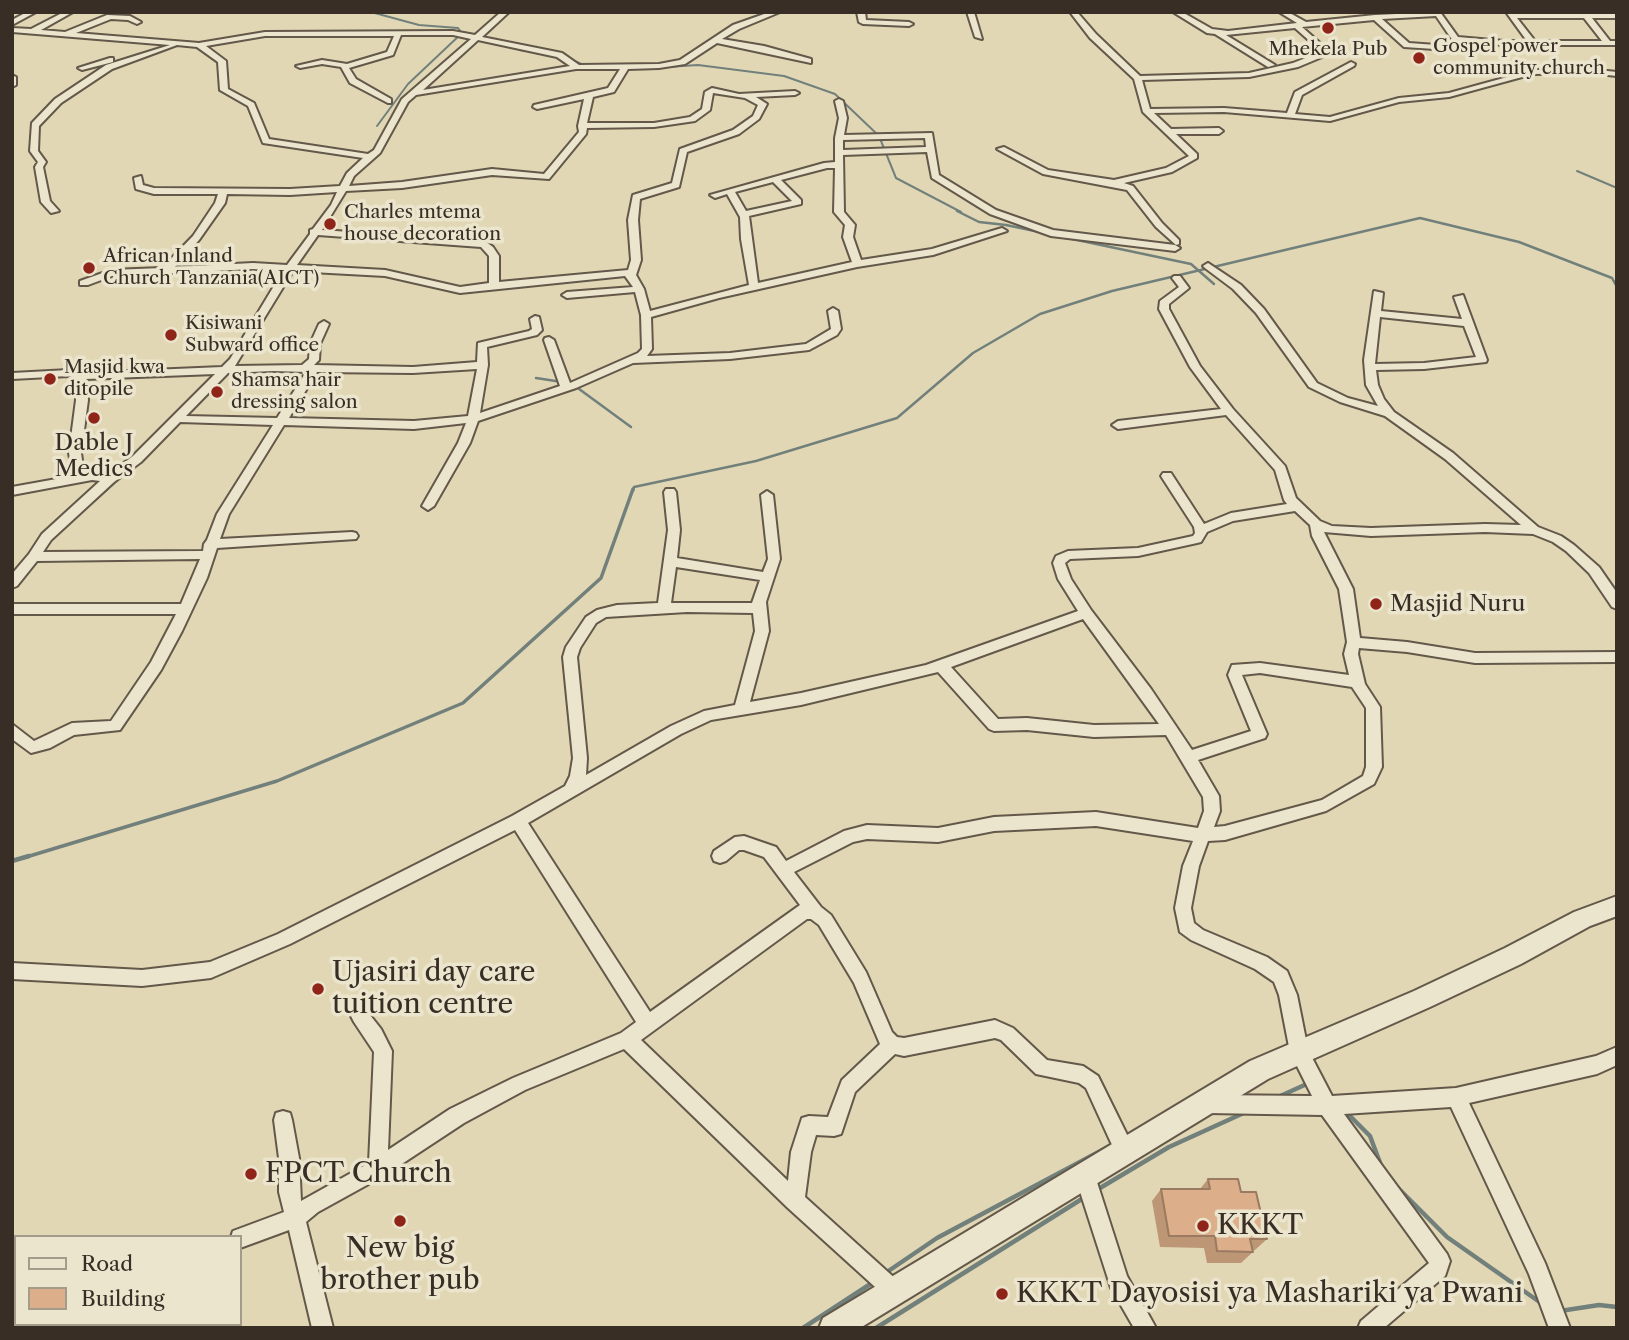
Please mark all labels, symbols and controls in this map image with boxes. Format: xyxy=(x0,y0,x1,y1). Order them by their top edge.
marker: Mhekela Pub xyxy=(1320,20,1336,36)
place label: Gospel power community church xyxy=(1433,36,1605,80)
place label: Mhekela Pub xyxy=(1268,39,1388,61)
marker: Gospel power community church xyxy=(1411,50,1427,66)
place label: Charles mtema house decoration xyxy=(344,202,501,246)
marker: Charles mtema house decoration xyxy=(322,216,338,232)
place label: African Inland Church Tanzania(AICT) xyxy=(103,246,319,290)
marker: African Inland Church Tanzania(AICT) xyxy=(81,260,97,276)
place label: Kisiwani Subward office xyxy=(185,313,319,357)
marker: Kisiwani Subward office xyxy=(163,327,179,343)
place label: Masjid kwa ditopile xyxy=(64,357,165,401)
place label: Shamsa hair dressing salon xyxy=(231,370,358,414)
marker: Masjid kwa ditopile xyxy=(42,371,58,387)
marker: Shamsa hair dressing salon xyxy=(209,384,225,400)
marker: Dable J Medics xyxy=(86,410,102,426)
place label: Dable J Medics xyxy=(55,429,133,483)
place label: Masjid Nuru xyxy=(1390,590,1525,618)
marker: Masjid Nuru xyxy=(1368,596,1384,612)
place label: Ujasiri day care tuition centre xyxy=(332,956,535,1022)
marker: Ujasiri day care tuition centre xyxy=(310,981,326,997)
place label: FPCT Church xyxy=(265,1157,452,1191)
marker: FPCT Church xyxy=(243,1166,259,1182)
place label: KKKT xyxy=(1217,1209,1303,1243)
marker: New big brother pub xyxy=(392,1213,408,1229)
marker: KKKT xyxy=(1195,1218,1211,1234)
place label: New big brother pub xyxy=(320,1232,480,1298)
legend xyxy=(14,1235,242,1326)
text: Road xyxy=(81,1251,133,1276)
place label: KKKT Dayosisi ya Mashariki ya Pwani xyxy=(1016,1277,1523,1311)
text: Building xyxy=(81,1286,165,1311)
marker: KKKT Dayosisi ya Mashariki ya Pwani xyxy=(994,1286,1010,1302)

